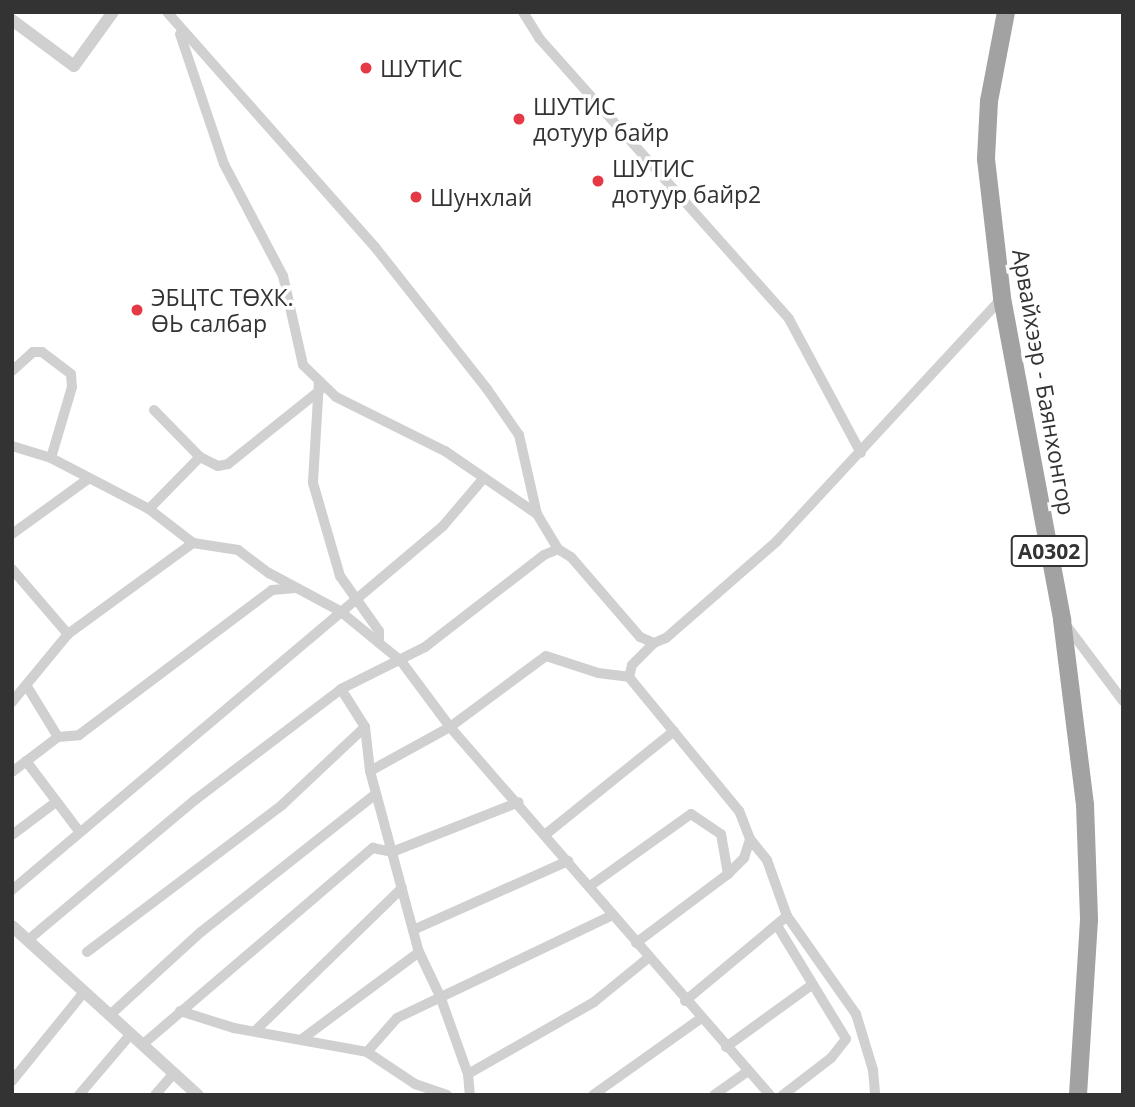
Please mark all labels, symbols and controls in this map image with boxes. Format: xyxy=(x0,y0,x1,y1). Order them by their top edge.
place label: ШУТИС xyxy=(380,54,463,82)
marker: ШУТИС xyxy=(358,60,374,76)
place label: ШУТИС дотуур байр xyxy=(533,92,669,146)
marker: ШУТИС дотуур байр xyxy=(511,111,527,127)
place label: ШУТИС дотуур байр2 xyxy=(612,154,761,208)
marker: ШУТИС дотуур байр2 xyxy=(590,173,606,189)
place label: Шунхлай xyxy=(430,183,532,211)
marker: Шунхлай xyxy=(408,189,424,205)
street label: Арвайхээр - Баянхонгор xyxy=(1007,247,1081,517)
place label: ЭБЦТС ТӨХК. ӨЬ салбар xyxy=(151,283,294,337)
marker: ЭБЦТС ТӨХК. ӨЬ салбар xyxy=(129,302,145,318)
road number: A0302 xyxy=(1010,534,1088,568)

